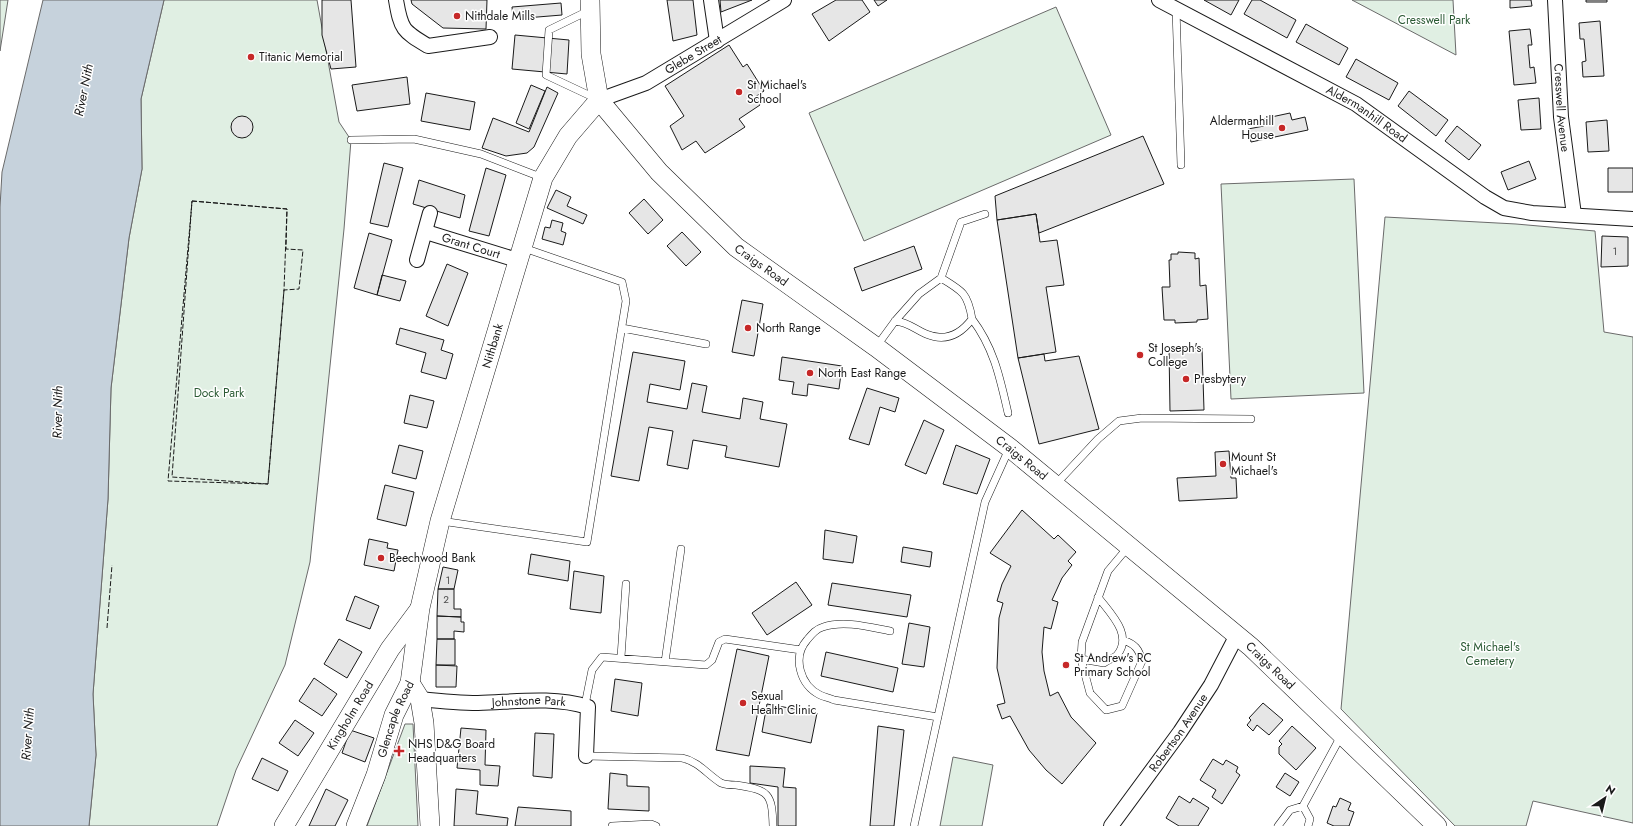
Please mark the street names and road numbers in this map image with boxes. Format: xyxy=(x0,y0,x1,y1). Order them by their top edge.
street label: Glebe Street xyxy=(661,30,725,79)
street label: Cresswell Avenue xyxy=(1549,63,1575,153)
street label: Aldermanhill Road xyxy=(1323,81,1411,147)
street label: Grant Court xyxy=(440,228,502,263)
street label: Craigs Road xyxy=(731,240,792,291)
street label: Nithbank xyxy=(477,321,508,370)
street label: Craigs Road xyxy=(992,431,1052,485)
street label: Craigs Road xyxy=(1242,637,1299,694)
street label: Kingholm Road xyxy=(323,677,378,753)
street label: Glencaple Road xyxy=(373,678,419,760)
street label: Robertson Avenue xyxy=(1145,690,1212,776)
street label: Johnstone Park xyxy=(489,691,567,712)

